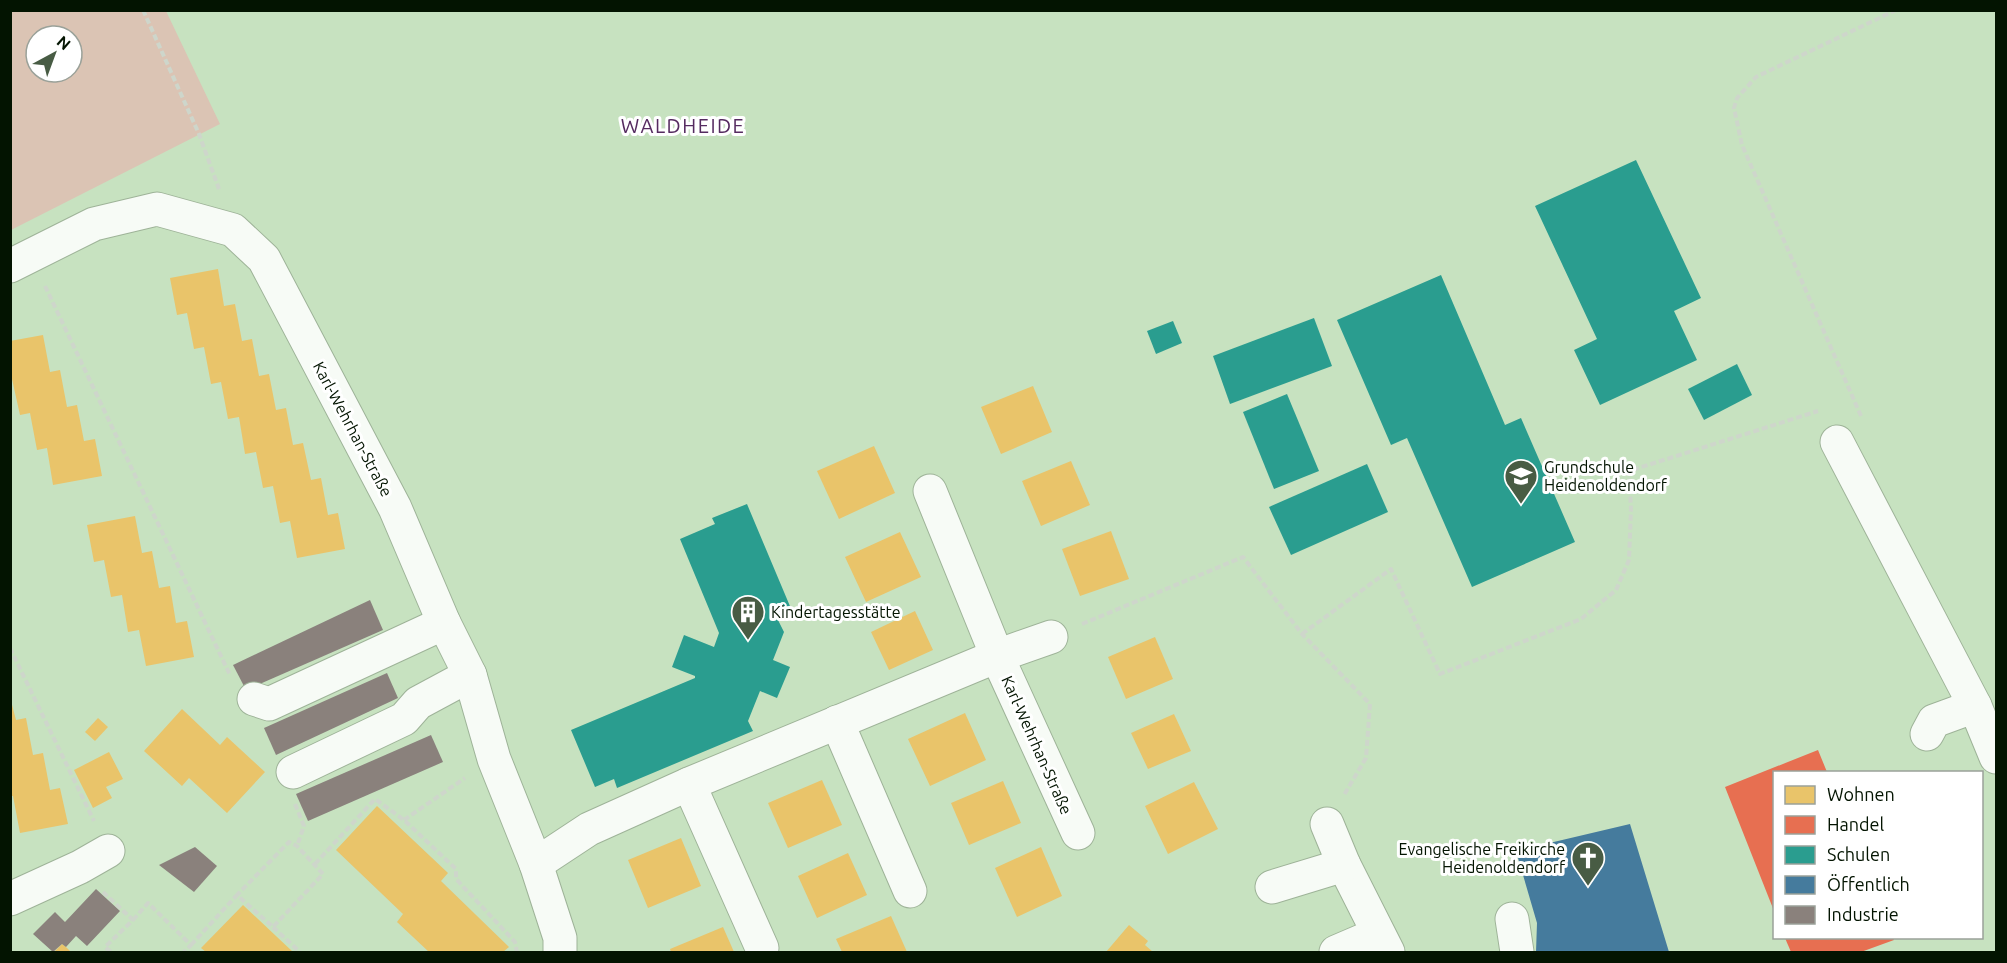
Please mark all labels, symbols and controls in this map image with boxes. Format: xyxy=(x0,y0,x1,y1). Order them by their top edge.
north arrow xyxy=(24,24,84,84)
text: N xyxy=(53,32,74,53)
district label: WALDHEIDE xyxy=(621,114,745,137)
street label: Karl-Wehrhan-Straße xyxy=(310,359,396,499)
school or university icon: Grundschule Heidenoldendorf xyxy=(1503,458,1539,505)
place label: Grundschule Heidenoldendorf xyxy=(1544,458,1668,494)
building icon: Kindertagesstätte xyxy=(730,594,766,641)
place label: Kindertagesstätte xyxy=(771,603,901,621)
street label: Karl-Wehrhan-Straße xyxy=(998,673,1076,817)
legend xyxy=(1773,771,1983,939)
text: Wohnen xyxy=(1827,784,1895,804)
text: Handel xyxy=(1827,814,1885,834)
place label: Evangelische Freikirche Heidenoldendorf xyxy=(1399,840,1566,876)
church icon: Evangelische Freikirche Heidenoldendorf xyxy=(1570,840,1606,887)
text: Schulen xyxy=(1827,844,1890,864)
text: Öffentlich xyxy=(1827,874,1910,894)
text: Industrie xyxy=(1827,904,1899,924)

